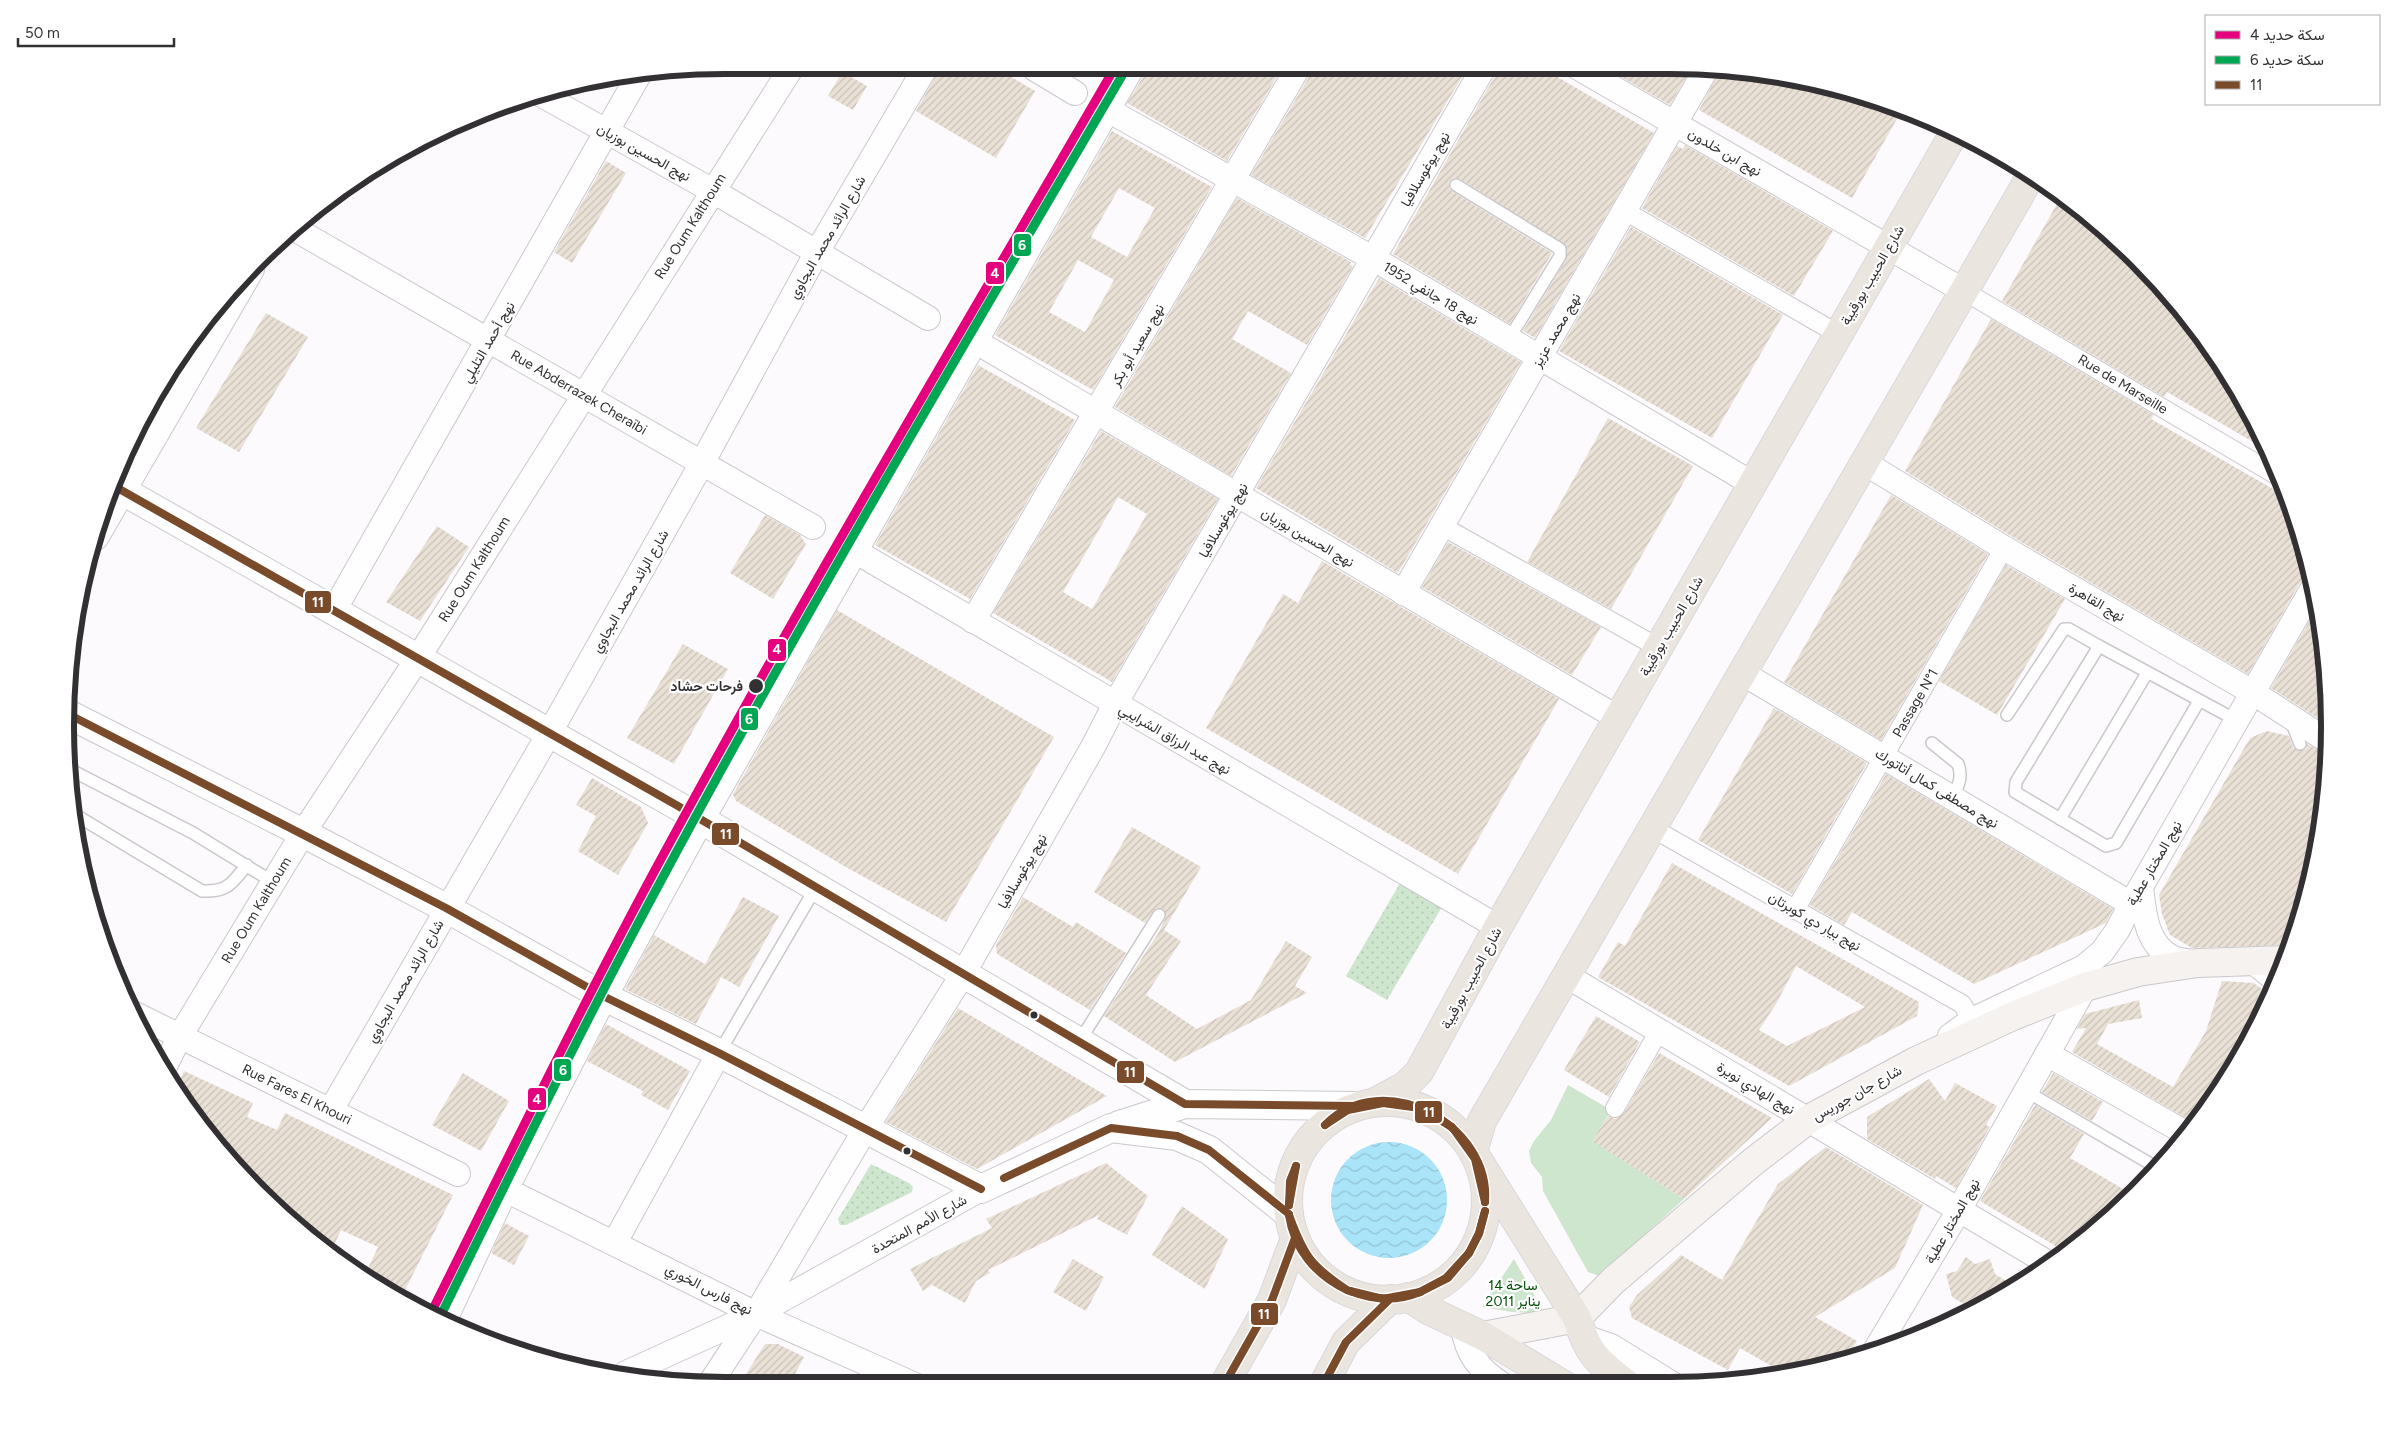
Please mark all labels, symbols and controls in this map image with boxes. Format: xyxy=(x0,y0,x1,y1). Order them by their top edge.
scale bar xyxy=(18,15,174,47)
legend xyxy=(2205,15,2380,105)
text: 50 m xyxy=(25,24,60,42)
text: سكة حديد 4 xyxy=(2250,26,2325,44)
text: سكة حديد 6 xyxy=(2250,51,2324,69)
text: 11 xyxy=(2250,76,2262,94)
street label: نهج الحسين بوزيان xyxy=(593,120,694,187)
street label: نهج ابن خلدون xyxy=(1684,125,1764,182)
street label: نهج يوغوسلافيا xyxy=(1397,129,1455,211)
street label: Rue Oum Kalthoum xyxy=(651,170,730,282)
street label: شارع الرائد محمد البجاوي xyxy=(785,173,872,303)
street label: شارع الحبيب بورقيبة xyxy=(1837,222,1910,329)
line badge: 6 xyxy=(1013,233,1032,257)
text: 6 xyxy=(1018,237,1026,254)
street label: نهج 18 جانفي 1952 xyxy=(1379,258,1481,331)
line badge: 4 xyxy=(985,261,1005,285)
text: 4 xyxy=(991,265,1000,282)
street label: نهج محمد عزيز xyxy=(1528,290,1586,372)
street label: نهج أحمد التليلي xyxy=(458,298,521,388)
street label: نهج سعيد أبو بكر xyxy=(1106,301,1170,392)
street label: Rue Abderrazek Cheraïbi xyxy=(508,346,650,438)
street label: Rue de Marseille xyxy=(2075,351,2171,418)
street label: نهج يوغوسلافيا xyxy=(1195,480,1253,562)
street label: نهج الحسين بوزيان xyxy=(1257,504,1357,573)
street label: Rue Oum Kalthoum xyxy=(435,513,514,625)
street label: شارع الرائد محمد البجاوي xyxy=(588,527,675,657)
street label: شارع الحبيب بورقيبة xyxy=(1636,573,1709,680)
street label: نهج القاهرة xyxy=(2064,579,2128,627)
line badge: 11 xyxy=(304,590,332,614)
text: 11 xyxy=(312,594,324,611)
line badge: 4 xyxy=(767,638,787,662)
text: 4 xyxy=(773,641,782,658)
street label: Passage N°1 xyxy=(1889,666,1942,741)
marker: فرحات حشاد xyxy=(747,677,765,695)
place label: فرحات حشاد xyxy=(671,678,743,695)
street label: نهج عبد الرزاق الشرايبي xyxy=(1114,701,1234,781)
line badge: 6 xyxy=(740,707,759,731)
text: 6 xyxy=(745,711,753,728)
street label: نهج مصطفى كمال أتاتورك xyxy=(1871,745,2002,834)
street label: نهج المختار عطية xyxy=(2123,818,2187,910)
line badge: 11 xyxy=(711,822,740,846)
text: 11 xyxy=(720,826,732,843)
street label: نهج يوغوسلافيا xyxy=(994,831,1052,913)
street label: Rue Oum Kalthoum xyxy=(218,854,295,967)
street label: نهج بيار دي كوبرتان xyxy=(1764,888,1864,957)
street label: شارع الرائد محمد البجاوي xyxy=(363,917,450,1047)
street label: شارع الحبيب بورقيبة xyxy=(1437,925,1507,1033)
unlabelled marker xyxy=(1029,1010,1039,1020)
line badge: 6 xyxy=(553,1058,572,1082)
street label: نهج الهادي نويرة xyxy=(1712,1059,1798,1121)
line badge: 11 xyxy=(1116,1060,1145,1084)
street label: Rue Fares El Khouri xyxy=(239,1061,354,1128)
text: 6 xyxy=(559,1062,567,1079)
street label: شارع جان جوريس xyxy=(1810,1062,1906,1127)
text: 11 xyxy=(1124,1064,1136,1081)
line badge: 4 xyxy=(527,1087,547,1111)
text: 4 xyxy=(533,1091,542,1108)
line badge: 11 xyxy=(1414,1100,1443,1124)
text: 11 xyxy=(1423,1104,1435,1121)
unlabelled marker xyxy=(902,1146,912,1156)
street label: نهج المختار عطية xyxy=(1921,1176,1985,1268)
street label: شارع الأمم المتحدة xyxy=(869,1191,971,1259)
street label: نهج فارس الخوري xyxy=(661,1260,755,1321)
park label: ساحة 14 يناير 2011 xyxy=(1486,1277,1540,1310)
line badge: 11 xyxy=(1250,1302,1279,1326)
text: 11 xyxy=(1258,1306,1270,1323)

